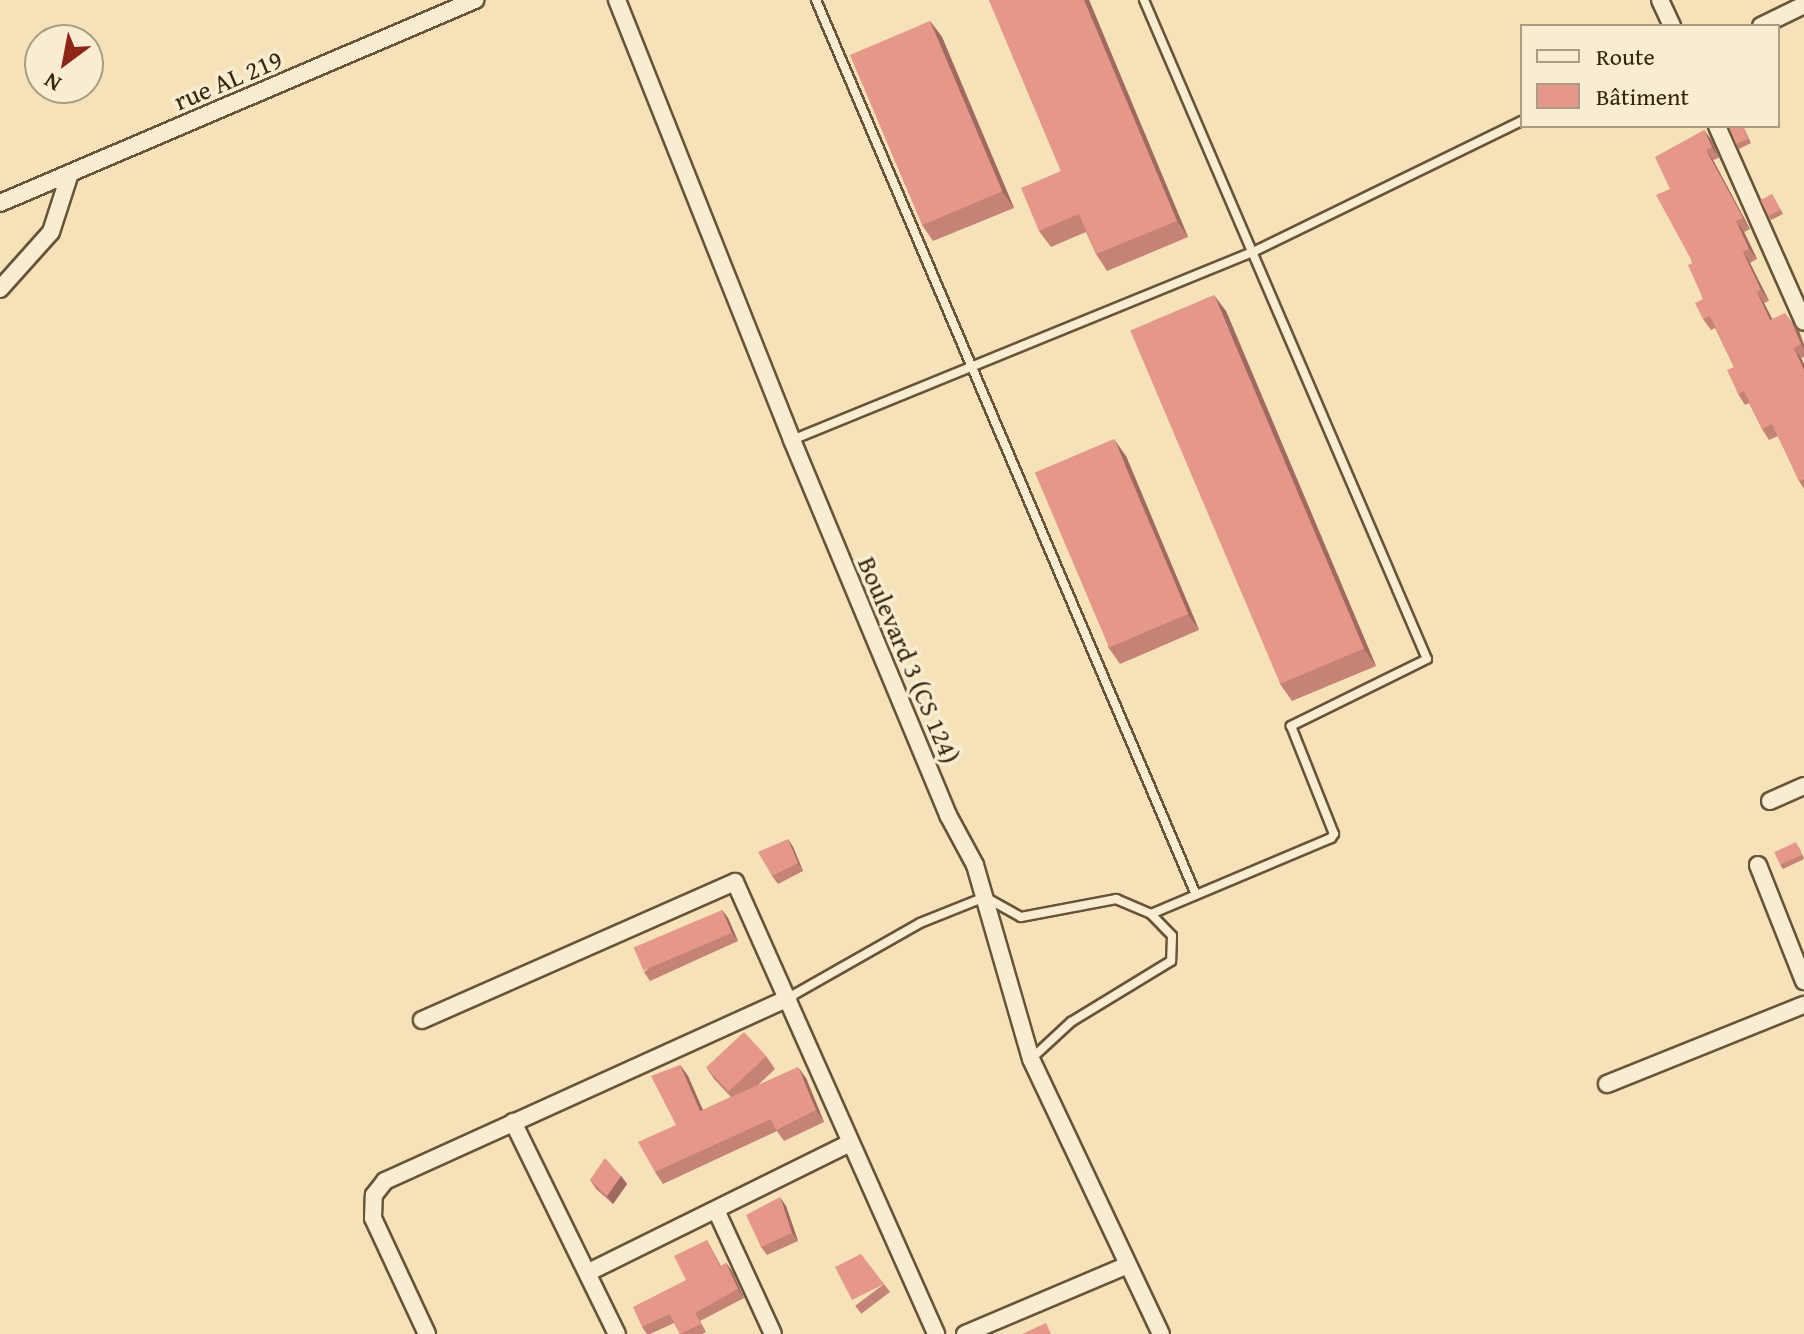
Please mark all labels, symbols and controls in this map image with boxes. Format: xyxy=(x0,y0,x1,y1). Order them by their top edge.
north arrow xyxy=(24,24,104,104)
legend xyxy=(1520,24,1780,128)
text: Route xyxy=(1596,39,1655,74)
street label: rue AL 219 xyxy=(169,43,287,117)
text: N xyxy=(38,65,67,100)
text: Bâtiment xyxy=(1596,79,1689,114)
street label: Boulevard 3 (CS 124) xyxy=(851,552,967,768)

